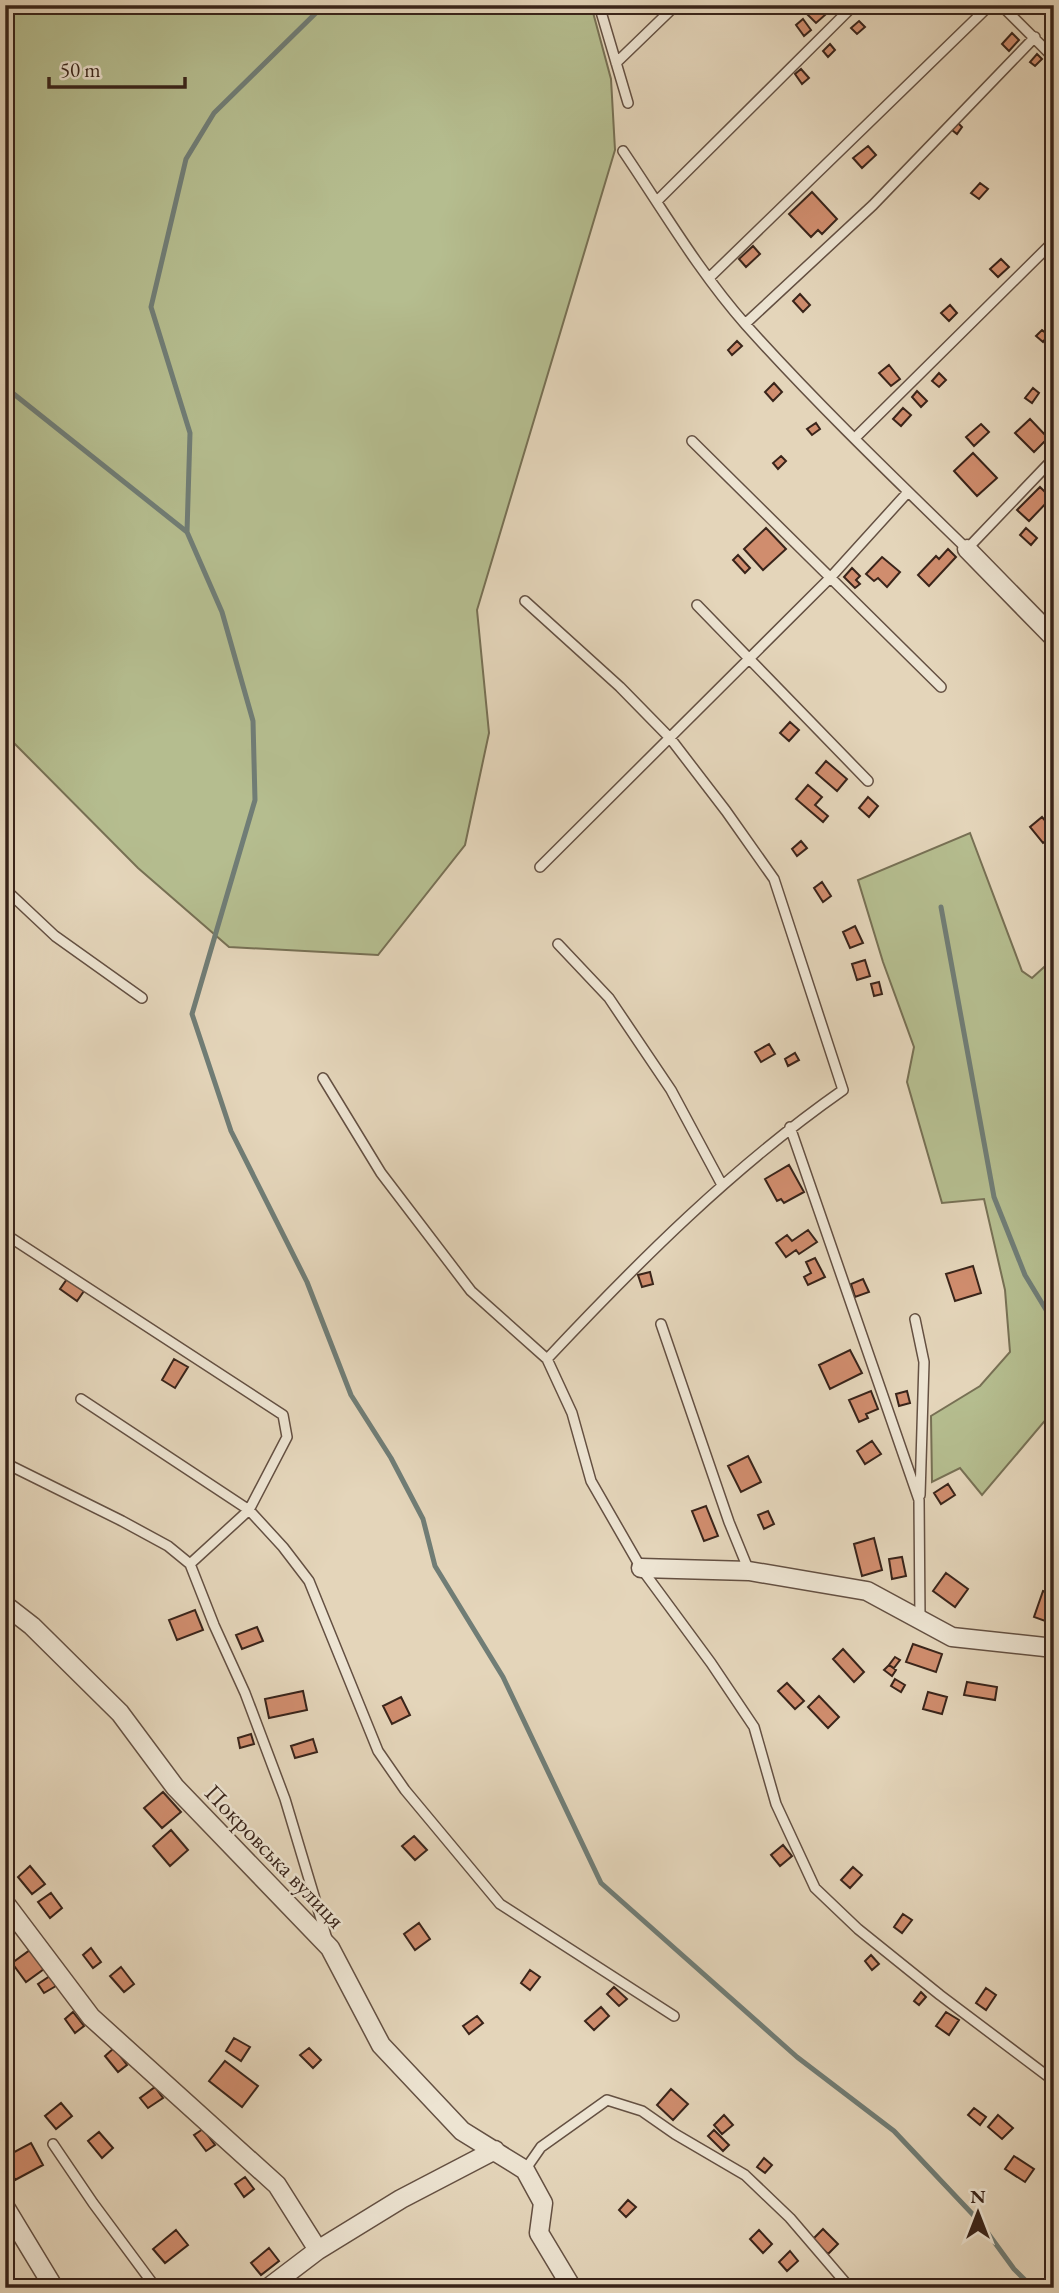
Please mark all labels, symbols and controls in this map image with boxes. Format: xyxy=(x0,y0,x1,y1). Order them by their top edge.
scale bar xyxy=(49,46,186,90)
text: 50 m xyxy=(60,56,101,83)
street label: Покровська вулиця xyxy=(198,1777,352,1935)
north arrow xyxy=(944,2178,1014,2248)
text: N xyxy=(970,2184,986,2209)

